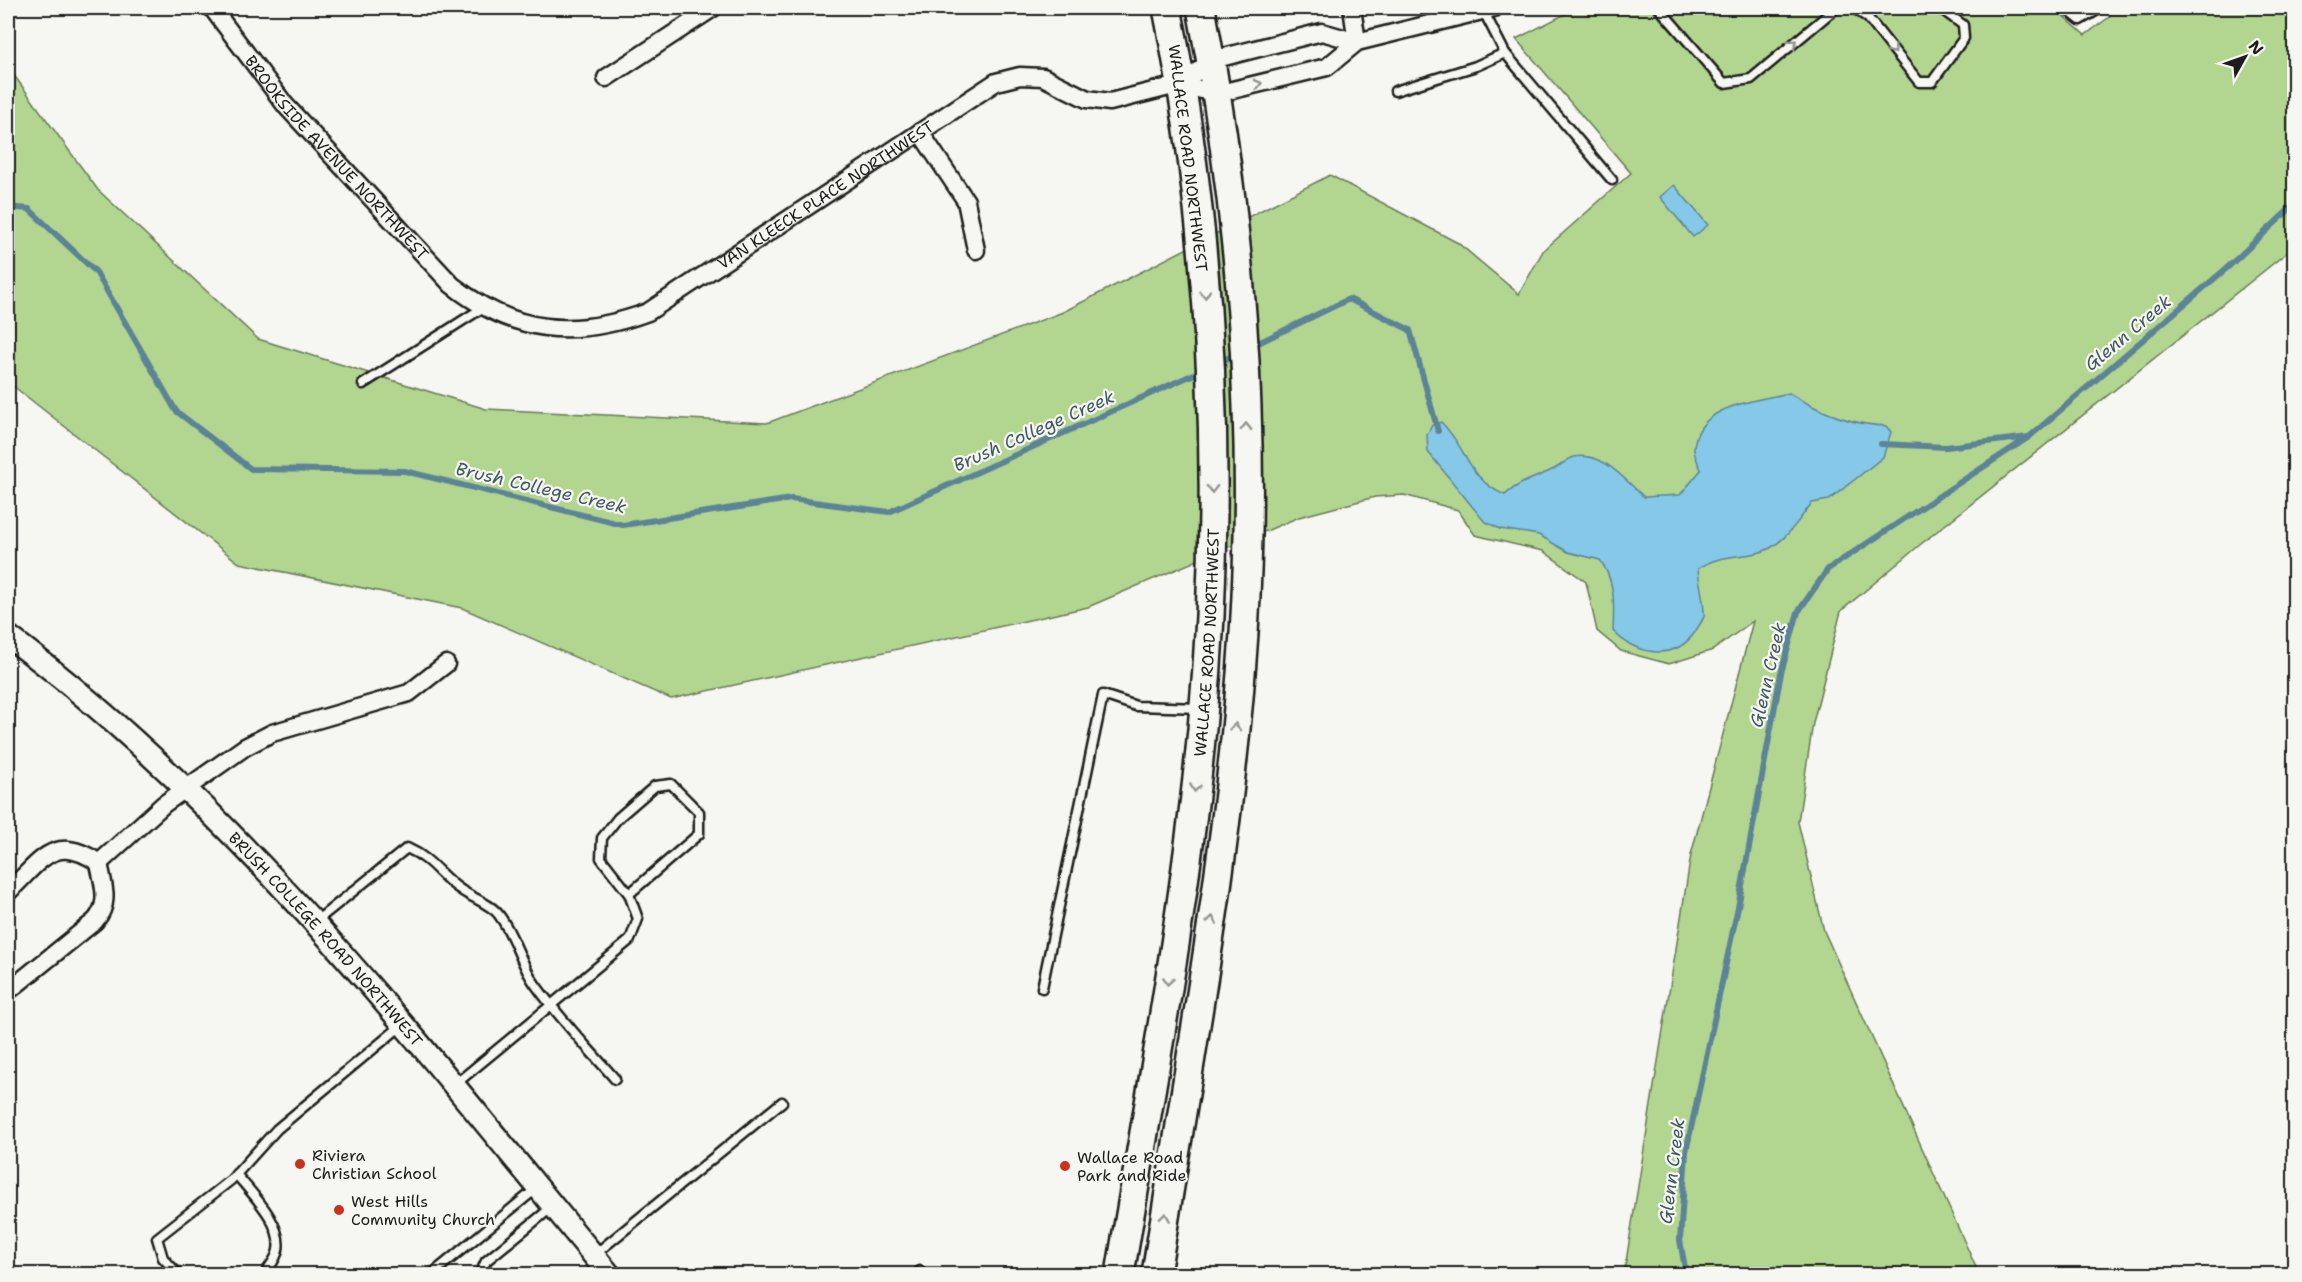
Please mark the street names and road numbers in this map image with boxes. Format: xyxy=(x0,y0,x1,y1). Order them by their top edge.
street label: WALLACE ROAD NORTHWEST xyxy=(1164,43,1212,273)
street label: BROOKSIDE AVENUE NORTHWEST xyxy=(241,51,434,264)
street label: VAN KLEECK PLACE NORTHWEST xyxy=(713,115,938,274)
street label: WALLACE ROAD NORTHWEST xyxy=(1189,528,1223,758)
street label: BRUSH COLLEGE ROAD NORTHWEST xyxy=(224,827,428,1051)

